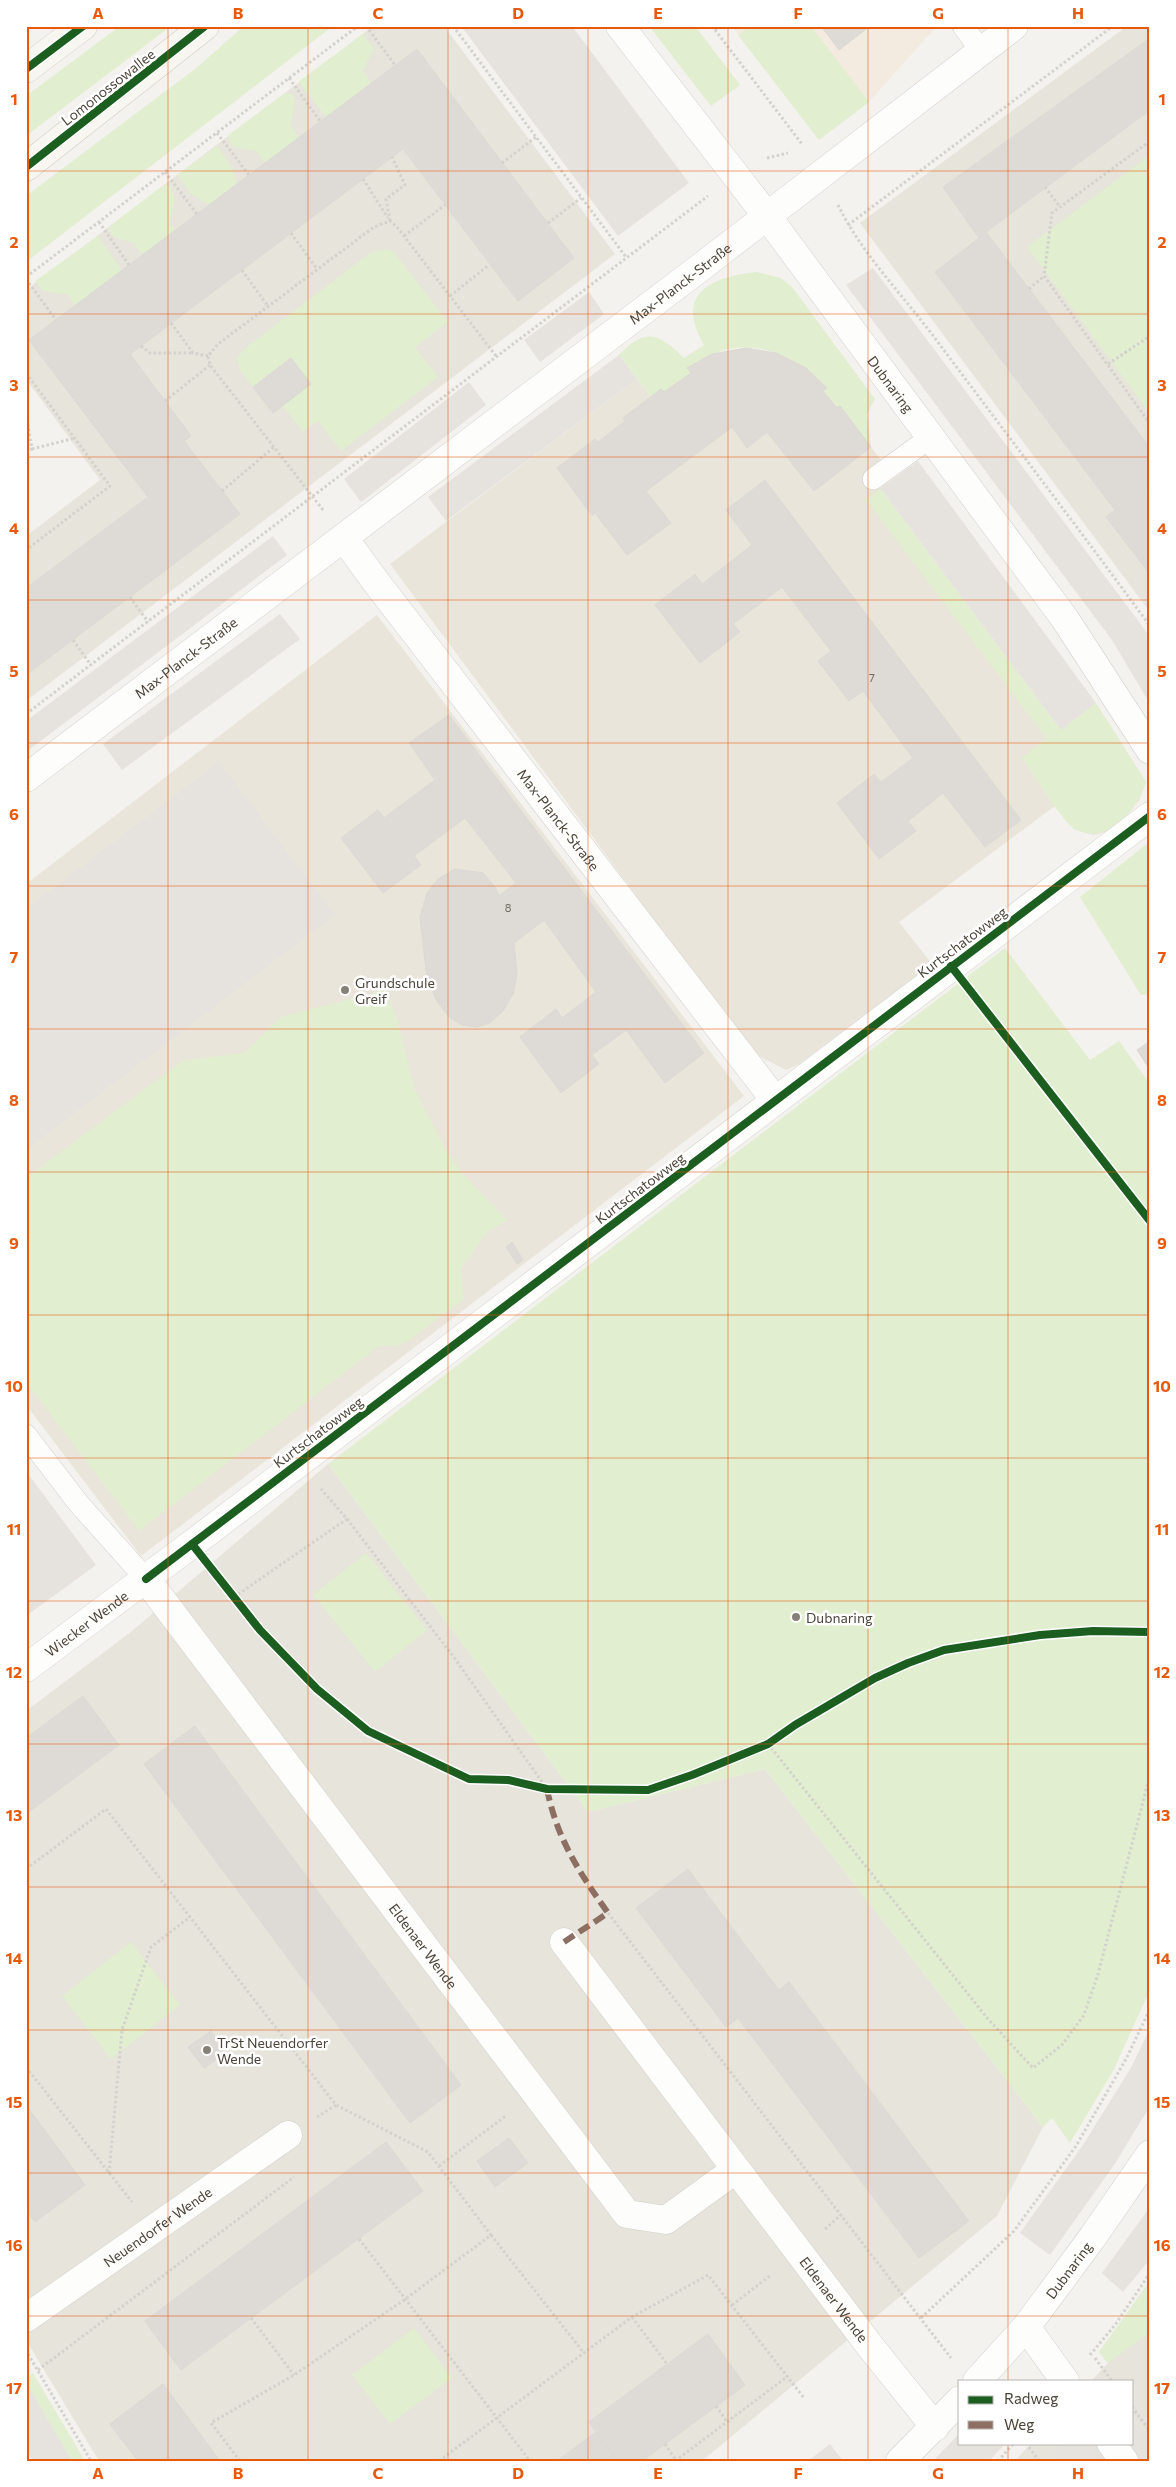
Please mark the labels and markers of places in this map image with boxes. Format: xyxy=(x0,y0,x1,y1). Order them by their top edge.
place label: Grundschule Greif xyxy=(355,974,435,1007)
marker: Grundschule Greif xyxy=(339,984,351,996)
place label: Dubnaring xyxy=(806,1609,873,1626)
marker: Dubnaring xyxy=(790,1611,802,1623)
place label: TrSt Neuendorfer Wende xyxy=(217,2034,329,2067)
marker: TrSt Neuendorfer Wende xyxy=(201,2044,213,2056)

